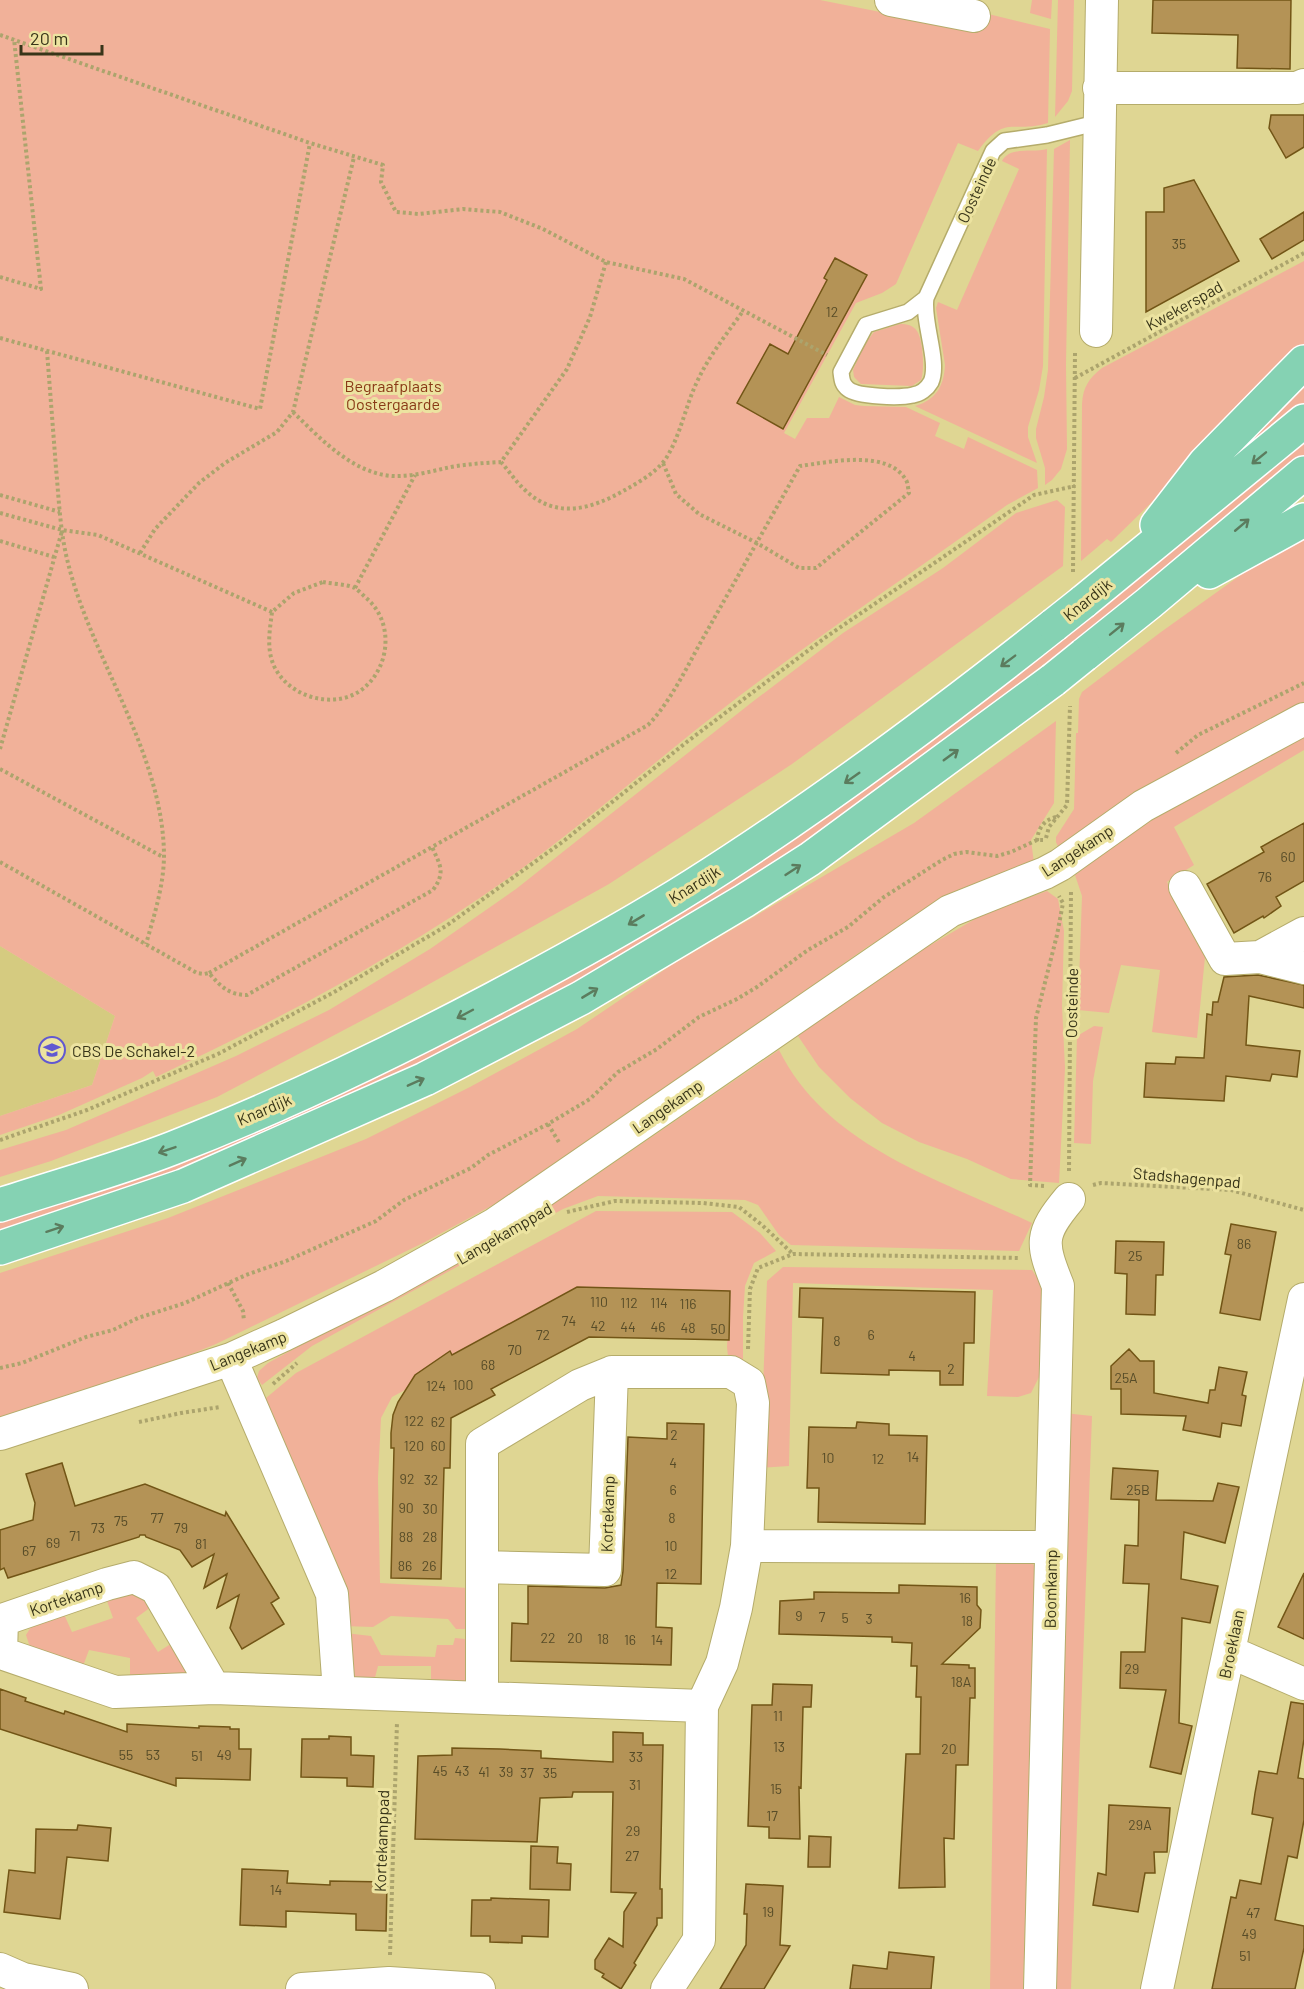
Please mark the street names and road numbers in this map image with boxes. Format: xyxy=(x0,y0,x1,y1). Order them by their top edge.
street label: Oosteinde xyxy=(953,154,999,226)
street label: Kwekerspad xyxy=(1142,276,1226,334)
street label: Knardijk xyxy=(1059,574,1115,624)
street label: Langekamp xyxy=(1038,820,1116,880)
street label: Knardijk xyxy=(665,861,723,907)
street label: Oosteinde xyxy=(1061,968,1081,1038)
street label: Langekamp xyxy=(628,1075,706,1137)
street label: Knardijk xyxy=(234,1089,294,1129)
street label: Stadshagenpad xyxy=(1132,1163,1242,1191)
street label: Langekamppad xyxy=(453,1198,555,1268)
street label: Langekamp xyxy=(207,1326,289,1374)
street label: Kortekamp xyxy=(596,1475,618,1553)
street label: Boomkamp xyxy=(1040,1549,1060,1629)
street label: Kortekamp xyxy=(27,1577,105,1619)
street label: Broeklaan xyxy=(1214,1608,1248,1680)
street label: Kortekamppad xyxy=(370,1790,392,1892)

